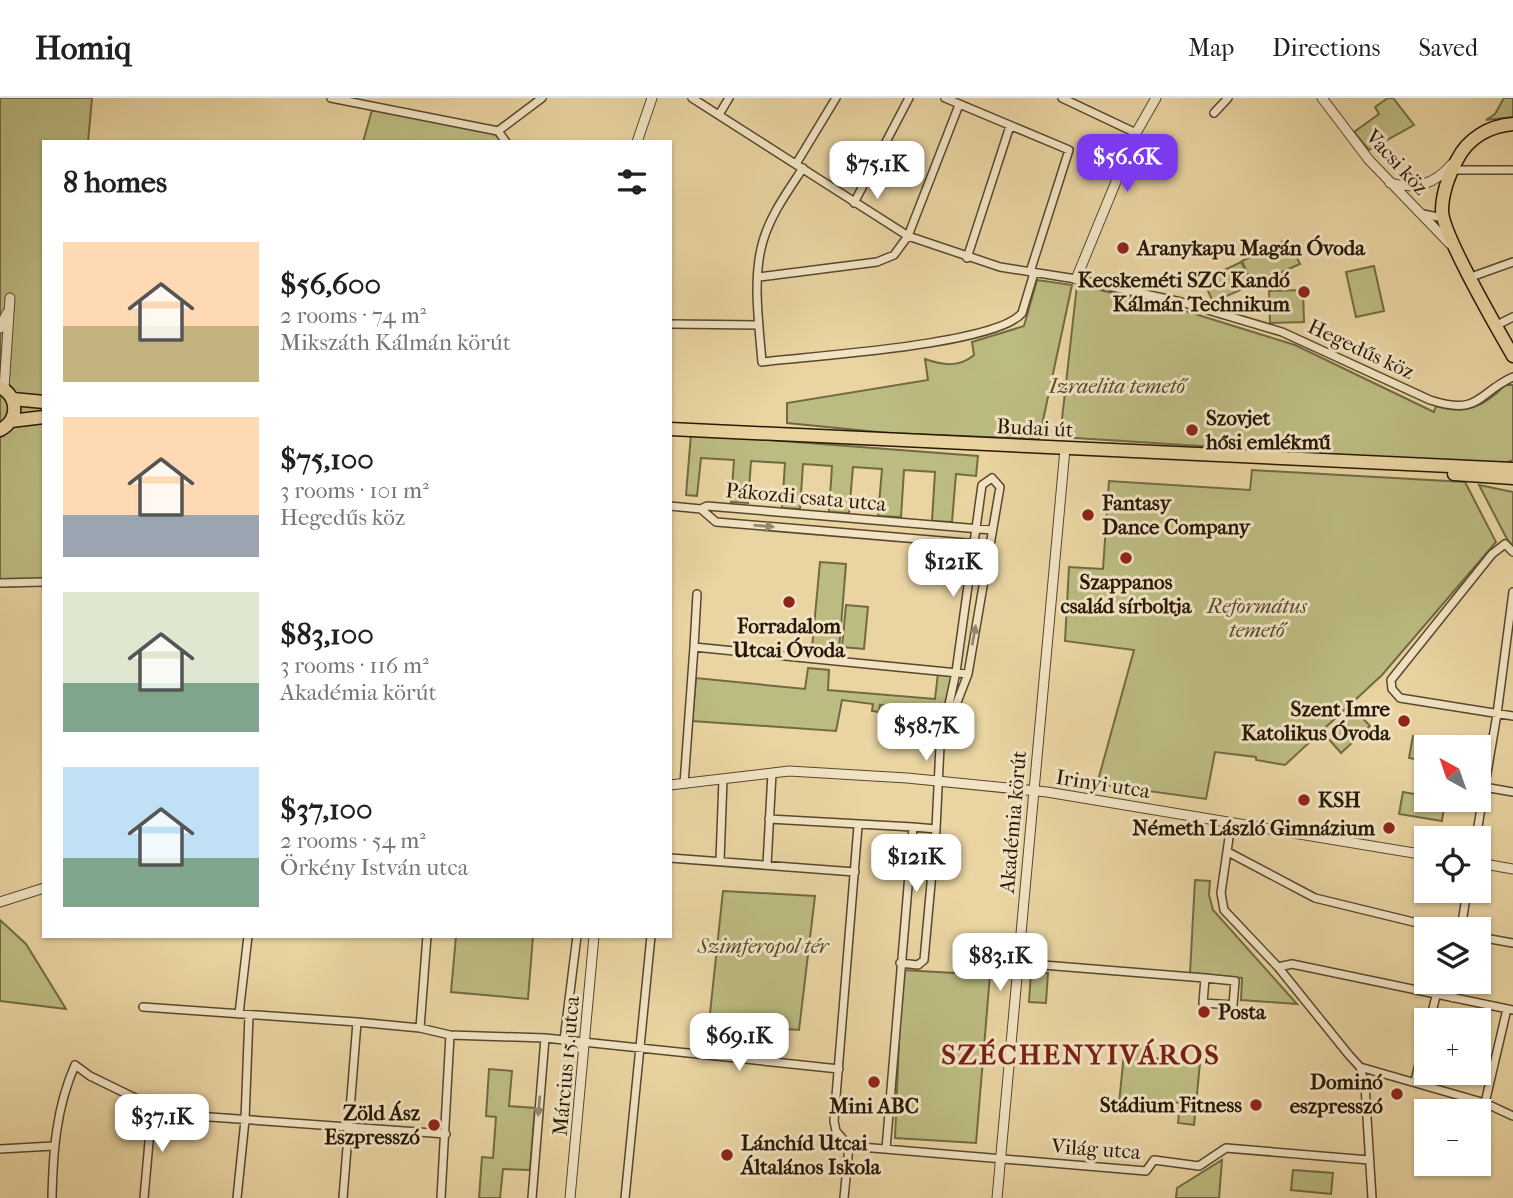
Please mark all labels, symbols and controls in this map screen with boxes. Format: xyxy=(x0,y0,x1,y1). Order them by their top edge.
text: Homiq xyxy=(35,29,131,68)
text: Map xyxy=(1188,34,1234,62)
text: Directions xyxy=(1272,34,1380,62)
text: Saved xyxy=(1418,34,1478,62)
street label: Vacsi köz xyxy=(1360,124,1433,199)
pin: $56.6K xyxy=(1070,134,1184,194)
pin: $75.1K xyxy=(820,141,934,201)
text: $56.6K xyxy=(1093,143,1161,170)
text: $75.1K xyxy=(845,150,909,177)
icon: filters xyxy=(613,163,651,201)
text: 8 homes xyxy=(63,165,167,200)
place label: Aranykapu Magán Óvoda xyxy=(1135,235,1366,260)
marker: Aranykapu Magán Óvoda xyxy=(1115,240,1131,256)
text: $56,600 xyxy=(280,267,381,302)
place label: Kecskeméti SZC Kandó Kálmán Technikum xyxy=(1078,268,1291,316)
icon: home xyxy=(119,270,203,354)
marker: Kecskeméti SZC Kandó Kálmán Technikum xyxy=(1296,284,1312,300)
text: 2 rooms · 74 m² xyxy=(280,302,426,329)
street label: Hegedűs köz xyxy=(1304,314,1418,384)
text: Mikszáth Kálmán körút xyxy=(280,329,511,356)
park label: Izraelita temető xyxy=(1048,374,1189,398)
place label: Szovjet hősi emlékmű xyxy=(1205,406,1331,454)
street label: Budai út xyxy=(996,414,1074,442)
marker: Szovjet hősi emlékmű xyxy=(1184,422,1200,438)
text: $75,100 xyxy=(280,442,374,477)
icon: home xyxy=(119,445,203,529)
text: 3 rooms · 101 m² xyxy=(280,477,429,504)
street label: Pákozdi csata utca xyxy=(725,478,888,516)
place label: Fantasy Dance Company xyxy=(1101,491,1252,539)
text: Hegedűs köz xyxy=(280,504,405,531)
marker: Fantasy Dance Company xyxy=(1080,507,1096,523)
one-way arrow xyxy=(753,521,775,532)
pin: $121K xyxy=(904,540,1002,599)
text: $121K xyxy=(924,548,982,575)
marker: Szappanos család sírboltja xyxy=(1118,550,1134,566)
place label: Szappanos család sírboltja xyxy=(1061,570,1193,618)
marker: Forradalom Utcai Óvoda xyxy=(781,594,797,610)
park label: Református temető xyxy=(1205,594,1307,642)
place label: Forradalom Utcai Óvoda xyxy=(732,614,846,662)
text: $83,100 xyxy=(280,617,374,652)
icon: home xyxy=(119,620,203,704)
one-way arrow xyxy=(969,624,980,646)
text: 3 rooms · 116 m² xyxy=(280,652,429,679)
text: Akadémia körút xyxy=(280,679,437,706)
place label: Szent Imre Katolikus Óvoda xyxy=(1241,697,1391,745)
pin: $58.7K xyxy=(869,704,983,763)
text: $58.7K xyxy=(893,712,959,739)
marker: Szent Imre Katolikus Óvoda xyxy=(1396,713,1412,729)
north arrow xyxy=(1414,735,1491,812)
map controls xyxy=(1414,735,1491,1176)
street label: Akadémia körút xyxy=(995,749,1031,895)
street label: Irinyi utca xyxy=(1054,765,1152,803)
place label: KSH xyxy=(1318,788,1361,812)
text: $37,100 xyxy=(280,792,373,827)
marker: KSH xyxy=(1296,792,1312,808)
icon: home xyxy=(119,795,203,879)
place label: Németh László Gimnázium xyxy=(1132,816,1376,840)
marker: Németh László Gimnázium xyxy=(1381,820,1397,836)
button: locate xyxy=(1414,826,1491,903)
text: 2 rooms · 54 m² xyxy=(280,827,426,854)
pin: $121K xyxy=(867,834,965,894)
text: $121K xyxy=(887,843,945,870)
text: Örkény István utca xyxy=(280,854,468,881)
button: layers xyxy=(1414,917,1491,994)
park label: Szimferopol tér xyxy=(696,934,830,958)
pin: $83.1K xyxy=(943,934,1057,993)
text: $83.1K xyxy=(968,942,1032,969)
street label: Március 15. utca xyxy=(548,995,584,1137)
place label: Posta xyxy=(1218,1000,1267,1024)
marker: Posta xyxy=(1196,1004,1212,1020)
button: + xyxy=(1414,1008,1491,1085)
pin: $69.1K xyxy=(682,1014,796,1073)
text: $69.1K xyxy=(706,1022,772,1049)
district label: SZÉCHENYIVÁROS xyxy=(941,1038,1221,1071)
place label: Dominó eszpresszó xyxy=(1290,1070,1383,1118)
marker: Mini ABC xyxy=(866,1074,882,1090)
marker: Dominó eszpresszó xyxy=(1389,1086,1405,1102)
place label: Stádium Fitness xyxy=(1100,1093,1242,1117)
pin: $37.1K xyxy=(105,1094,219,1154)
place label: Mini ABC xyxy=(828,1094,919,1118)
one-way arrow xyxy=(533,1095,544,1117)
marker: Stádium Fitness xyxy=(1248,1097,1264,1113)
button: − xyxy=(1414,1099,1491,1176)
place label: Zöld Ász Eszpresszó xyxy=(324,1100,421,1149)
text: $37.1K xyxy=(131,1103,193,1130)
marker: Zöld Ász Eszpresszó xyxy=(426,1117,442,1133)
place label: Lánchíd Utcai Általános Iskola xyxy=(739,1131,882,1179)
street label: Világ utca xyxy=(1050,1134,1142,1164)
marker: Lánchíd Utcai Általános Iskola xyxy=(719,1147,735,1163)

